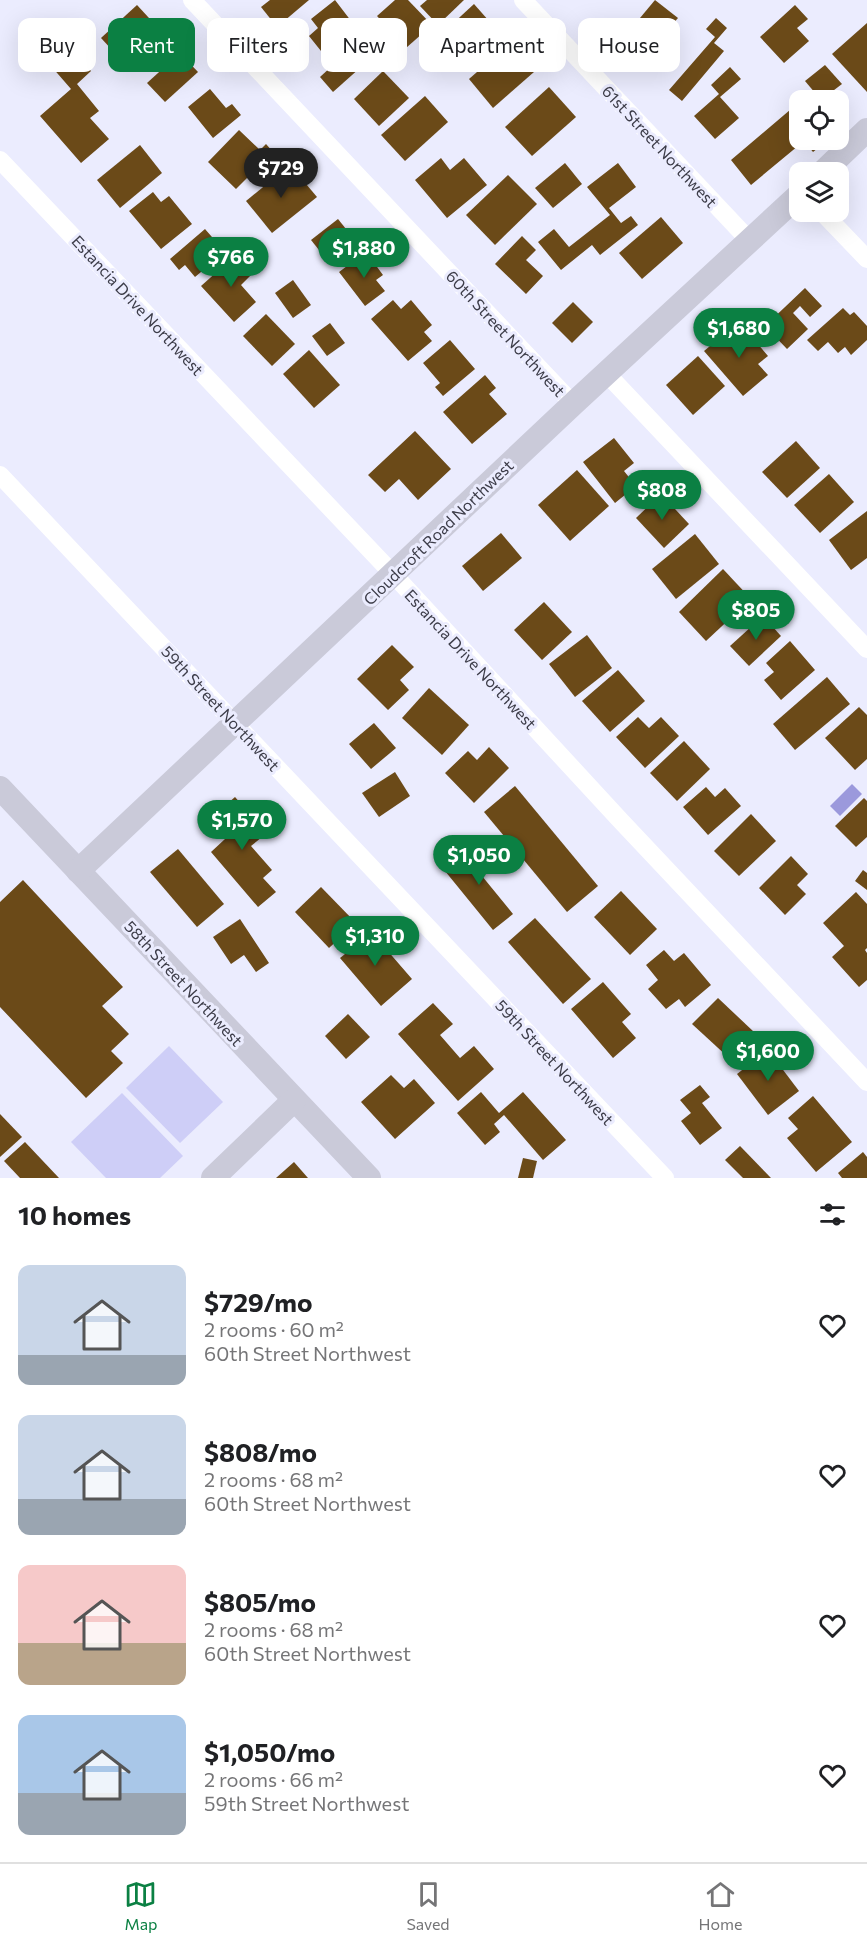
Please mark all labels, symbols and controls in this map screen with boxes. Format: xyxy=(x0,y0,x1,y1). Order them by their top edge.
chip: Buy xyxy=(18,18,96,72)
chip: Rent xyxy=(108,18,195,72)
chip: Filters xyxy=(207,18,309,72)
chip: New xyxy=(321,18,407,72)
chip: Apartment xyxy=(419,18,566,72)
chip: House xyxy=(578,18,680,72)
street label: 61st Street Northwest xyxy=(598,81,722,211)
map controls xyxy=(789,90,849,222)
button: locate xyxy=(789,90,849,150)
pin: $729 xyxy=(245,148,317,199)
text: $729 xyxy=(258,155,304,179)
button: layers xyxy=(789,162,849,222)
pin: $1,880 xyxy=(315,228,413,279)
street label: Estancia Drive Northwest xyxy=(68,231,208,379)
text: $1,880 xyxy=(332,235,396,259)
pin: $766 xyxy=(195,237,267,288)
text: $766 xyxy=(207,244,255,268)
street label: 60th Street Northwest xyxy=(443,266,570,400)
pin: $1,680 xyxy=(690,308,788,359)
text: $1,680 xyxy=(707,315,771,339)
street label: Cloudcroft Road Northwest xyxy=(359,455,517,609)
pin: $808 xyxy=(626,470,698,521)
text: $808 xyxy=(637,477,687,501)
street label: Estancia Drive Northwest xyxy=(401,585,541,733)
pin: $805 xyxy=(720,590,792,641)
text: $805 xyxy=(732,597,780,621)
street label: 59th Street Northwest xyxy=(158,641,284,775)
pin: $1,570 xyxy=(193,800,291,851)
text: $1,570 xyxy=(211,807,273,831)
pin: $1,050 xyxy=(430,835,528,886)
text: $1,050 xyxy=(447,842,511,866)
street label: 58th Street Northwest xyxy=(121,916,247,1050)
pin: $1,310 xyxy=(326,916,424,967)
text: $1,310 xyxy=(345,923,405,947)
street label: 59th Street Northwest xyxy=(492,995,618,1129)
pin: $1,600 xyxy=(719,1031,817,1082)
text: $1,600 xyxy=(736,1038,800,1062)
icon: filters xyxy=(816,1198,849,1231)
text: 10 homes xyxy=(18,1199,131,1230)
text: $729/mo xyxy=(204,1286,313,1317)
icon: home xyxy=(66,1289,138,1361)
icon: heart xyxy=(816,1309,849,1342)
text: 2 rooms · 60 m² xyxy=(204,1317,344,1341)
text: 60th Street Northwest xyxy=(204,1341,411,1365)
text: $808/mo xyxy=(204,1436,317,1467)
icon: home xyxy=(66,1439,138,1511)
icon: heart xyxy=(816,1459,849,1492)
text: 2 rooms · 68 m² xyxy=(204,1467,343,1491)
text: 60th Street Northwest xyxy=(204,1491,411,1515)
text: $805/mo xyxy=(204,1586,316,1617)
icon: home xyxy=(66,1589,138,1661)
icon: heart xyxy=(816,1609,849,1642)
text: 2 rooms · 68 m² xyxy=(204,1617,343,1641)
text: 60th Street Northwest xyxy=(204,1641,411,1665)
text: $1,050/mo xyxy=(204,1736,335,1767)
icon: home xyxy=(66,1739,138,1811)
icon: heart xyxy=(816,1759,849,1792)
text: 2 rooms · 66 m² xyxy=(204,1767,343,1791)
text: 59th Street Northwest xyxy=(204,1791,409,1815)
tab: Map xyxy=(124,1878,157,1933)
tab: Saved xyxy=(406,1878,450,1933)
tab: Home xyxy=(699,1878,743,1933)

